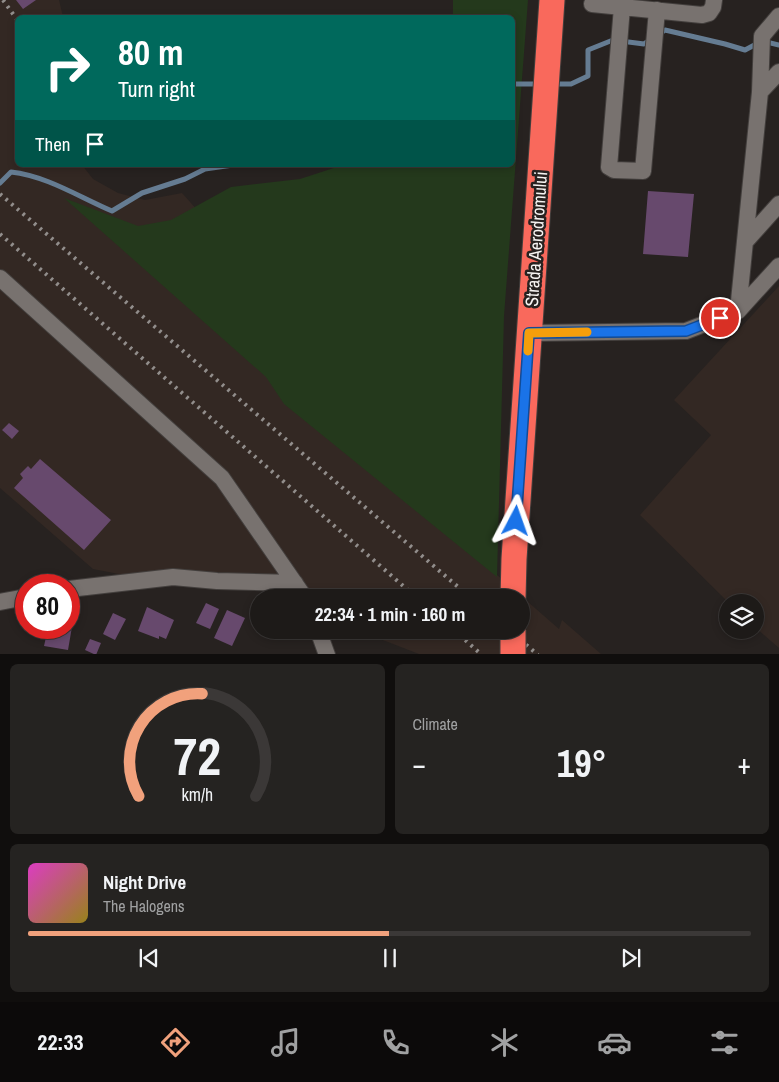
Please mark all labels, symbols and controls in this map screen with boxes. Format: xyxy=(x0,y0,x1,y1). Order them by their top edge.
text: 80 m xyxy=(118,29,183,76)
icon: right xyxy=(35,35,100,100)
text: Turn right xyxy=(118,74,195,104)
icon: arrive xyxy=(81,130,109,158)
text: Then xyxy=(35,131,71,157)
street label: Strada Aerodromului xyxy=(519,171,553,307)
pin xyxy=(699,297,741,339)
icon: arrive xyxy=(706,304,734,332)
position arrow xyxy=(489,494,541,546)
speed limit sign: 80 xyxy=(15,574,80,639)
map controls xyxy=(719,594,764,639)
button: layers xyxy=(719,594,764,639)
text: 22:34 · 1 min · 160 m xyxy=(315,601,465,627)
text: Climate xyxy=(413,713,458,735)
text: 72 xyxy=(174,721,221,791)
text: 19° xyxy=(557,738,607,789)
text: − xyxy=(413,745,426,783)
text: + xyxy=(738,745,751,783)
text: km/h xyxy=(181,783,213,807)
text: Night Drive xyxy=(103,869,186,895)
text: The Halogens xyxy=(103,895,185,917)
icon: previous xyxy=(135,944,163,972)
icon: pause xyxy=(376,944,404,972)
icon: next xyxy=(617,944,645,972)
icon: directions xyxy=(158,1025,193,1060)
icon: music xyxy=(268,1025,303,1060)
icon: phone xyxy=(378,1025,413,1060)
icon: climate xyxy=(487,1025,522,1060)
icon: car xyxy=(597,1025,632,1060)
icon: filters xyxy=(707,1025,742,1060)
text: 22:33 xyxy=(37,1027,83,1057)

